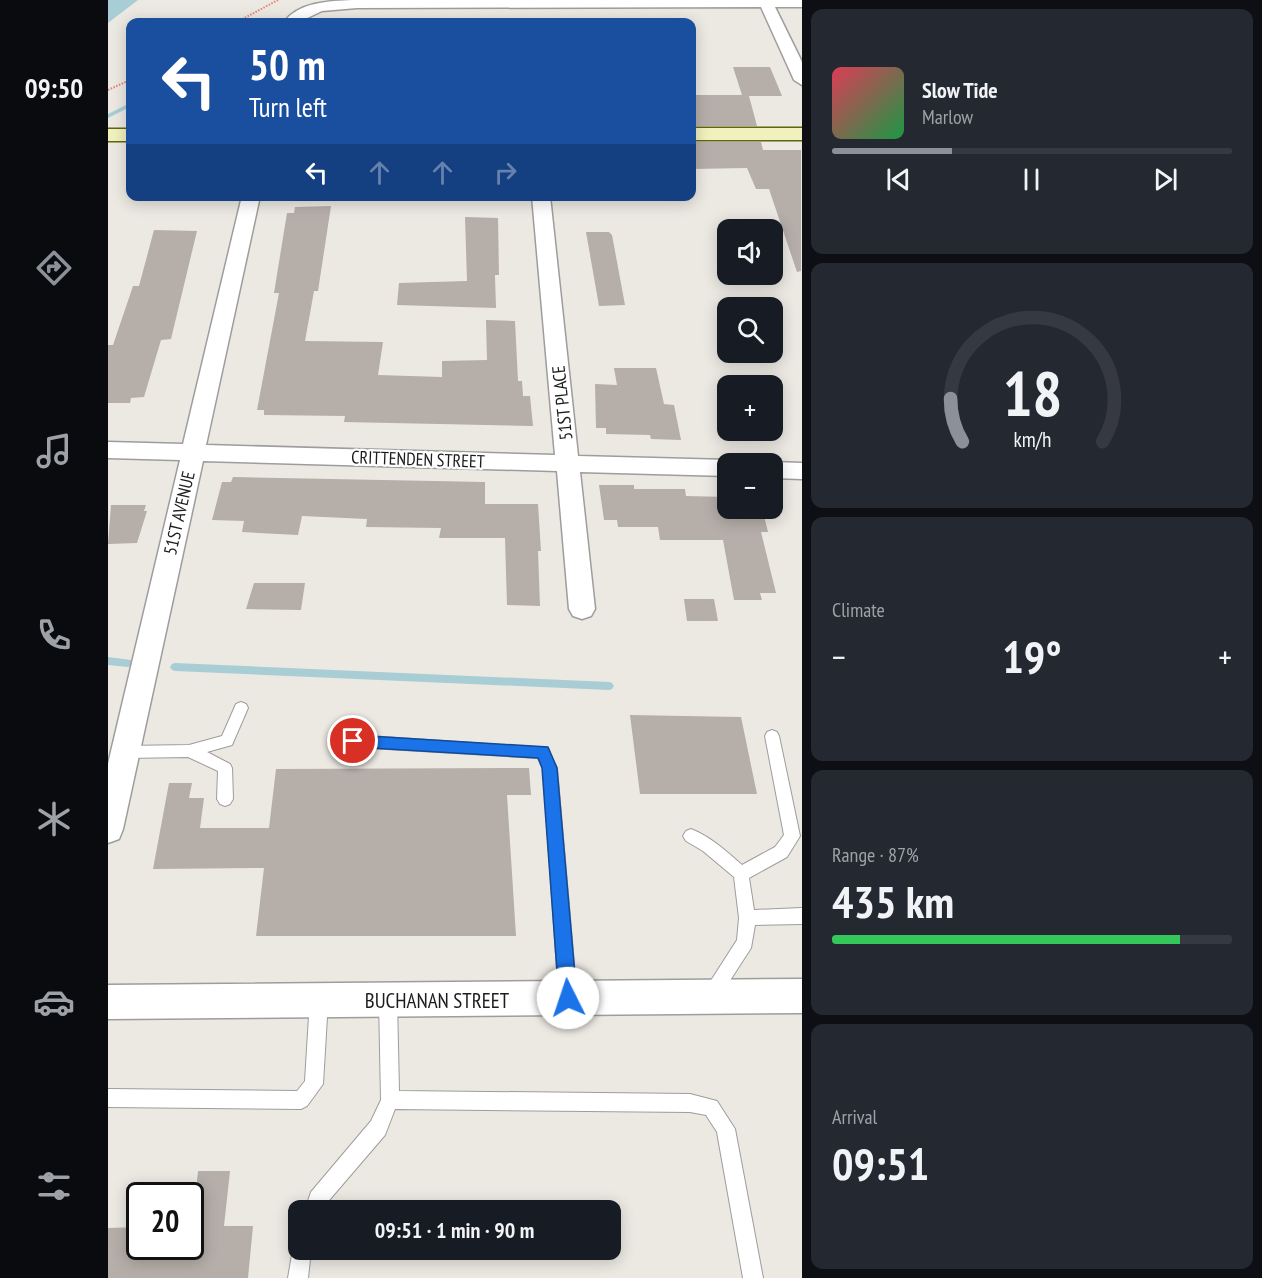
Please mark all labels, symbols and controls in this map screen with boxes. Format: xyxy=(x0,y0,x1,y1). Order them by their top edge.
text: 50 m xyxy=(249,37,326,92)
icon: left xyxy=(150,42,228,120)
text: 09:50 xyxy=(25,71,83,105)
text: Slow Tide xyxy=(922,76,998,104)
text: Turn left xyxy=(249,90,327,124)
text: Marlow xyxy=(922,104,973,130)
icon: left xyxy=(300,156,333,189)
icon: ahead xyxy=(363,156,396,189)
icon: ahead xyxy=(426,156,459,189)
icon: right xyxy=(489,156,522,189)
icon: previous xyxy=(882,163,915,196)
icon: pause xyxy=(1015,163,1048,196)
icon: next xyxy=(1149,163,1182,196)
map controls xyxy=(717,219,783,519)
button: sound xyxy=(717,219,783,285)
icon: directions xyxy=(33,247,75,289)
button: search xyxy=(717,297,783,363)
text: 18 xyxy=(1002,352,1062,433)
street label: 51ST PLACE xyxy=(547,365,577,441)
button: + xyxy=(717,375,783,441)
text: km/h xyxy=(1013,426,1051,454)
icon: music xyxy=(33,430,75,472)
street label: CRITTENDEN STREET xyxy=(351,445,485,473)
button: − xyxy=(717,453,783,519)
street label: 51ST AVENUE xyxy=(158,469,200,557)
text: Climate xyxy=(832,597,885,623)
icon: phone xyxy=(33,614,75,656)
text: 19° xyxy=(1002,627,1062,685)
text: − xyxy=(832,635,846,678)
text: + xyxy=(1218,635,1232,678)
pin xyxy=(327,715,378,766)
icon: arrive xyxy=(336,724,369,757)
icon: climate xyxy=(33,798,75,840)
text: Range · 87% xyxy=(832,842,919,868)
text: 435 km xyxy=(832,872,954,930)
position arrow xyxy=(536,966,600,1030)
icon: car xyxy=(33,981,75,1023)
street label: BUCHANAN STREET xyxy=(365,987,510,1014)
text: Arrival xyxy=(832,1104,877,1130)
text: 09:51 xyxy=(832,1134,929,1192)
icon: filters xyxy=(33,1165,75,1207)
speed limit sign: 20 xyxy=(126,1182,204,1260)
text: 09:51 · 1 min · 90 m xyxy=(375,1216,534,1244)

